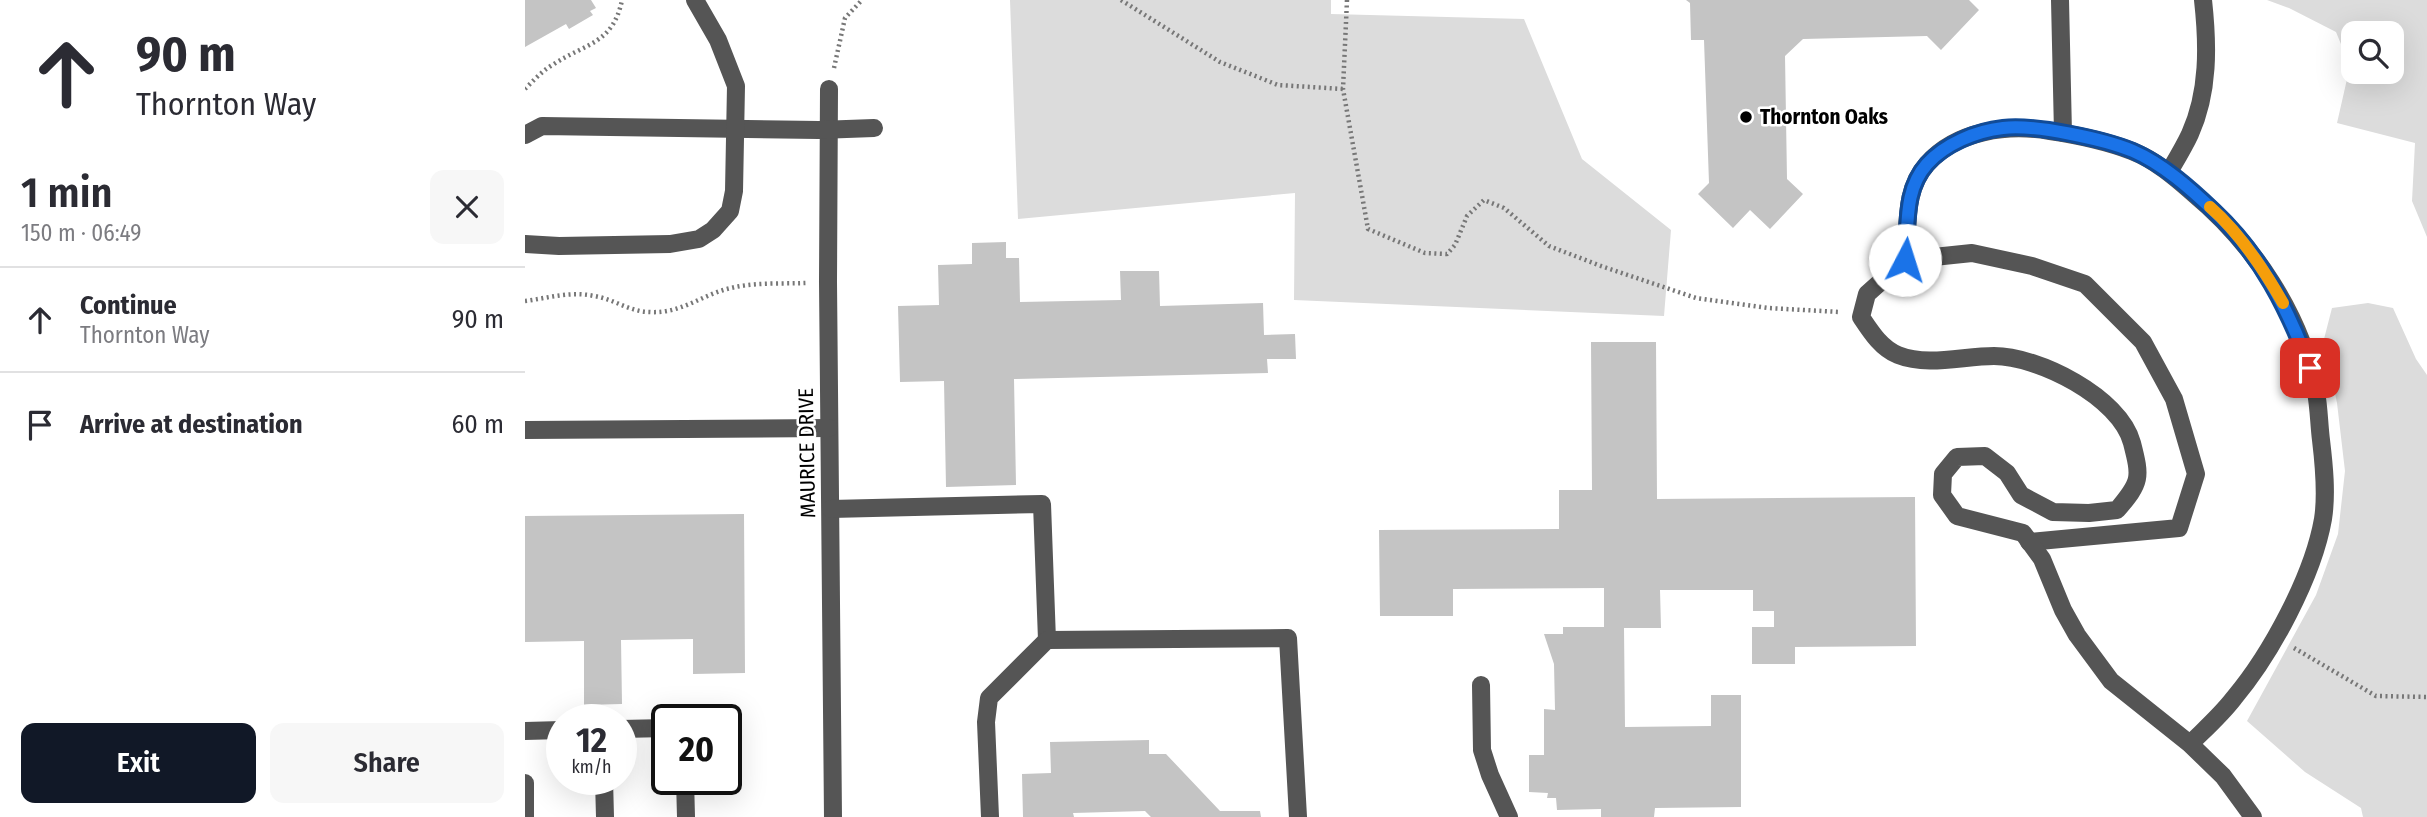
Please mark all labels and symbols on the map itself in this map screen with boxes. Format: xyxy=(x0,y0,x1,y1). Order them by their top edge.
place label: Thornton Oaks xyxy=(1760,104,1888,130)
marker: Thornton Oaks xyxy=(1738,109,1754,125)
position arrow xyxy=(1868,223,1942,297)
pin xyxy=(2280,338,2340,398)
street label: MAURICE DRIVE xyxy=(793,388,821,518)
speed limit sign: 20 xyxy=(651,704,742,795)

